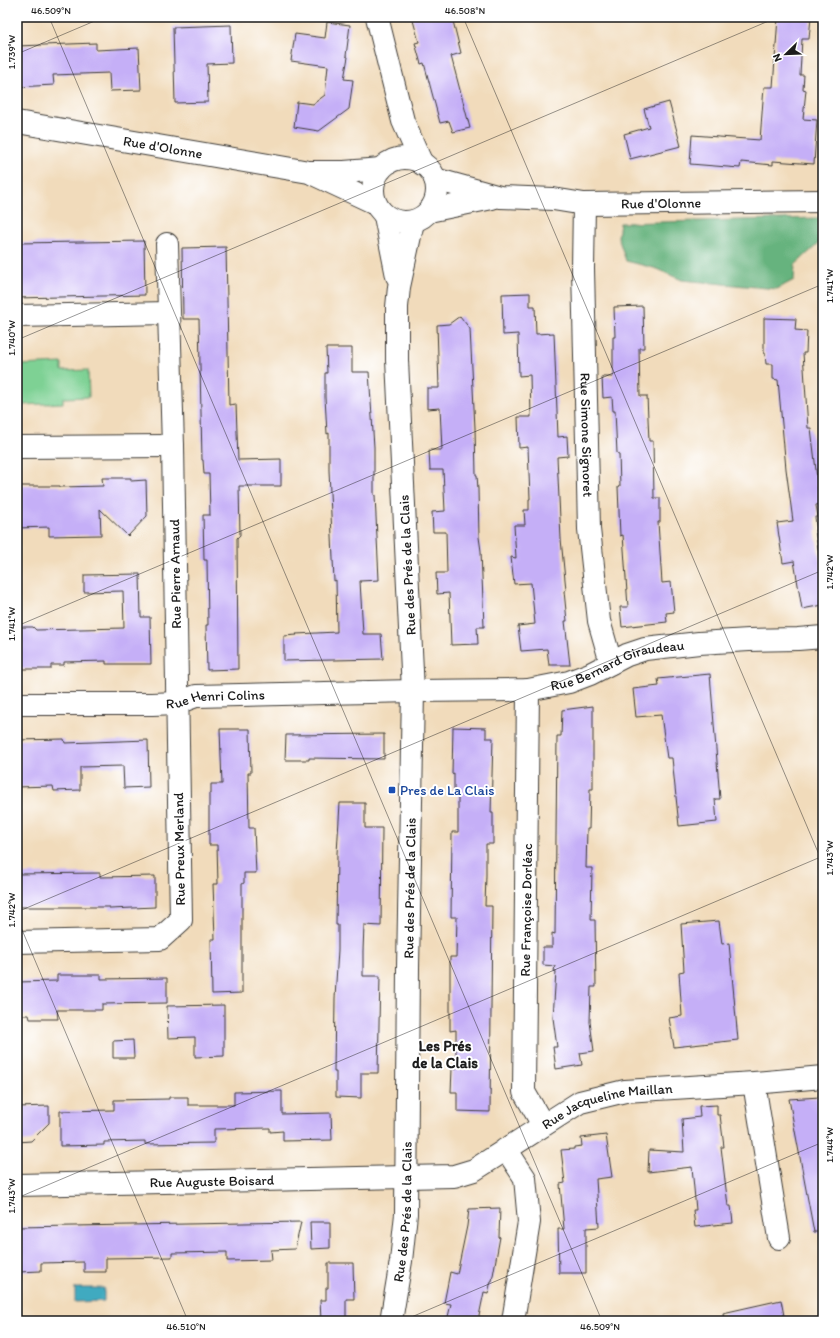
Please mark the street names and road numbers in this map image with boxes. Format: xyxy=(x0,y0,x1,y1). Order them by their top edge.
street label: Rue d'Olonne xyxy=(122,132,204,163)
street label: Rue d'Olonne xyxy=(621,195,702,213)
street label: Rue Simone Signoret xyxy=(576,373,596,497)
street label: Rue des Prés de la Clais xyxy=(395,494,420,636)
street label: Rue Pierre Arnaud xyxy=(166,518,185,629)
street label: Rue Bernard Giraudeau xyxy=(549,637,686,694)
street label: Rue Henri Colins xyxy=(166,686,265,712)
street label: Rue Preux Merland xyxy=(170,792,189,906)
street label: Rue des Prés de la Clais xyxy=(400,817,420,959)
street label: Rue Françoise Dorléac xyxy=(517,843,536,977)
street label: Rue Jacqueline Maillan xyxy=(539,1080,673,1133)
street label: Rue des Prés de la Clais xyxy=(390,1142,416,1284)
street label: Rue Auguste Boisard xyxy=(149,1172,275,1191)

